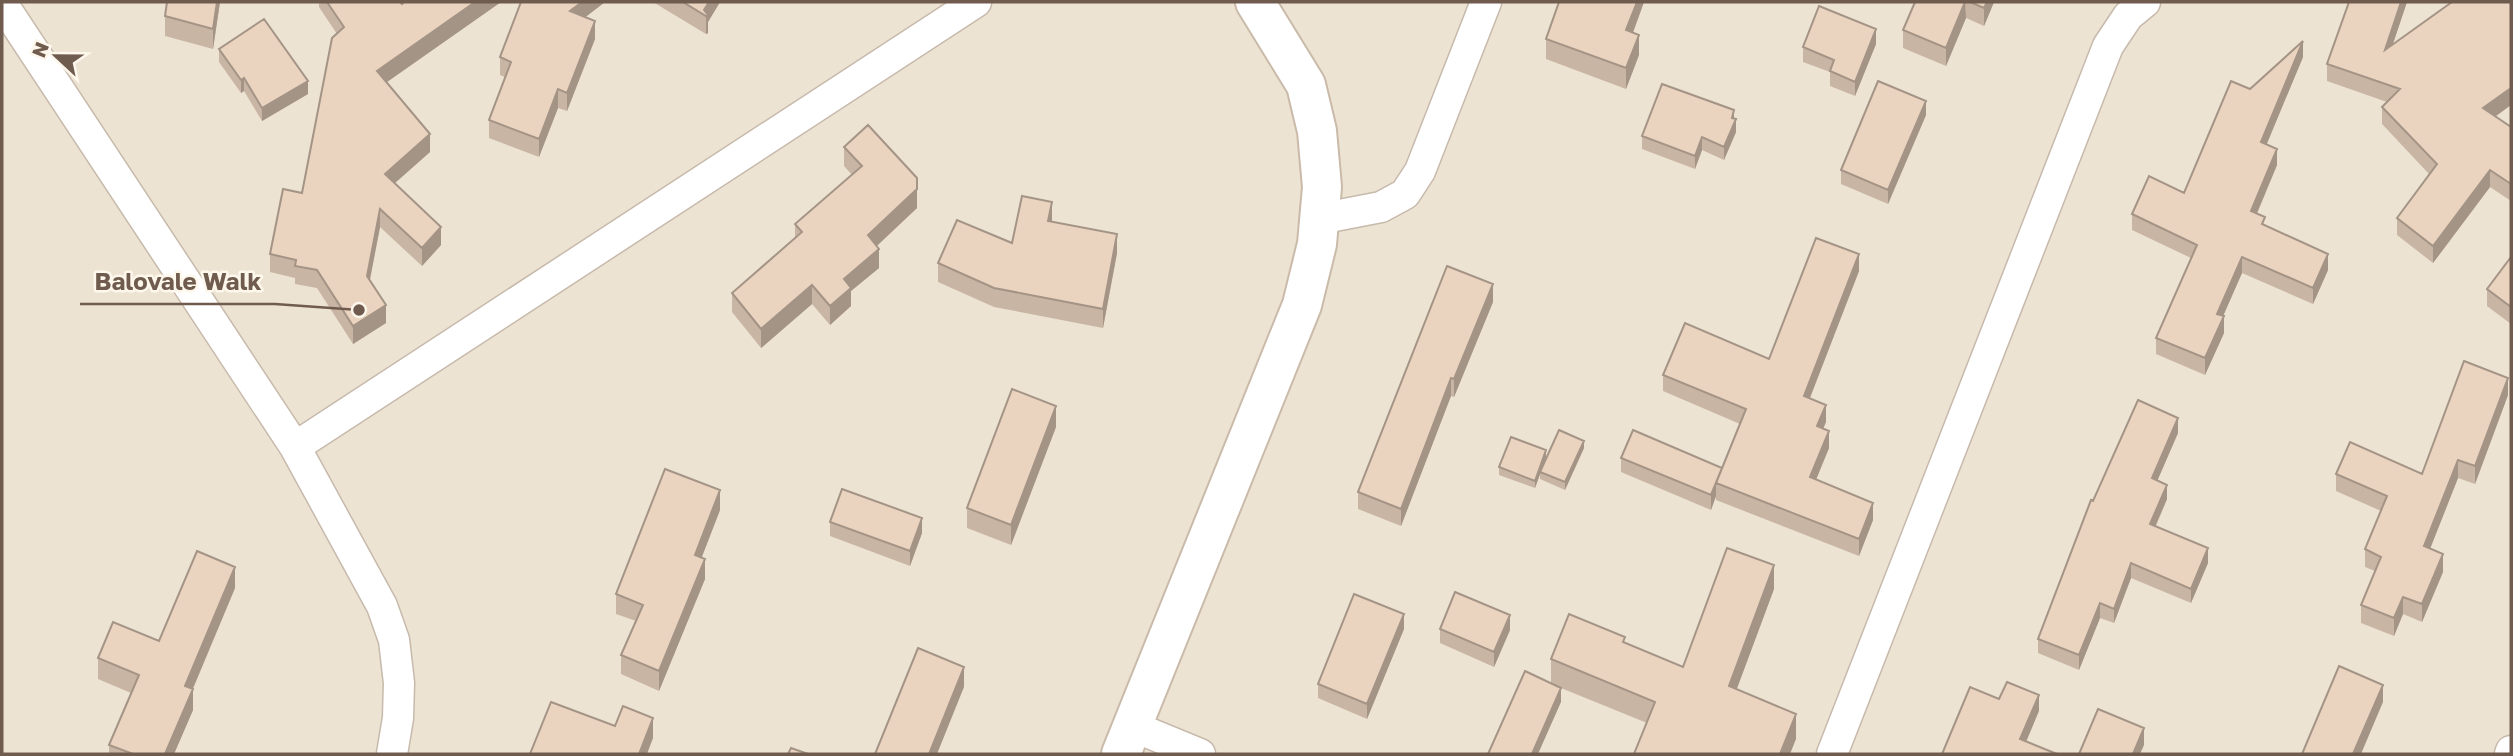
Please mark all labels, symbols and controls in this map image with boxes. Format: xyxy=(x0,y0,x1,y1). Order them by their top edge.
north arrow xyxy=(21,21,91,91)
text: N xyxy=(26,38,53,60)
callout: Balovale Walk xyxy=(80,259,275,304)
text: Balovale Walk xyxy=(95,266,262,295)

